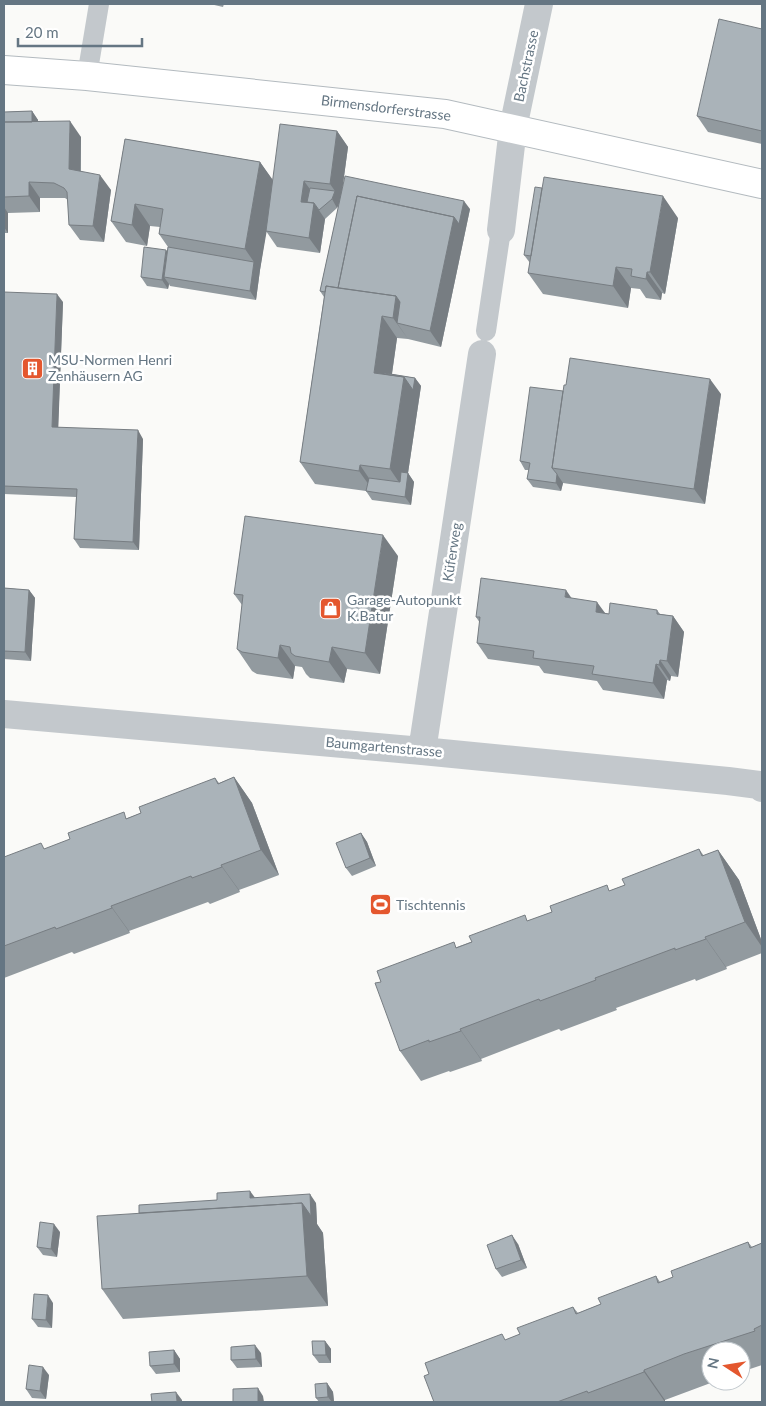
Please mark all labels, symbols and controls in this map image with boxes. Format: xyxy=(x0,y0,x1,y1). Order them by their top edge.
scale bar xyxy=(18,15,141,47)
text: 20 m xyxy=(25,23,59,41)
street label: Bachstrasse xyxy=(510,28,541,103)
street label: Birmensdorferstrasse xyxy=(320,91,452,124)
place label: MSU-Normen Henri Zenhäusern AG xyxy=(48,351,172,384)
building icon: MSU-Normen Henri Zenhäusern AG xyxy=(20,356,44,380)
street label: Küferweg xyxy=(438,521,465,583)
place label: Garage-Autopunkt K.Batur xyxy=(347,591,461,624)
shop icon: Garage-Autopunkt K.Batur xyxy=(319,596,343,620)
street label: Baumgartenstrasse xyxy=(325,733,443,760)
sports icon: Tischtennis xyxy=(368,893,392,917)
place label: Tischtennis xyxy=(396,896,465,913)
north arrow xyxy=(701,1341,751,1391)
text: N xyxy=(703,1356,722,1370)

